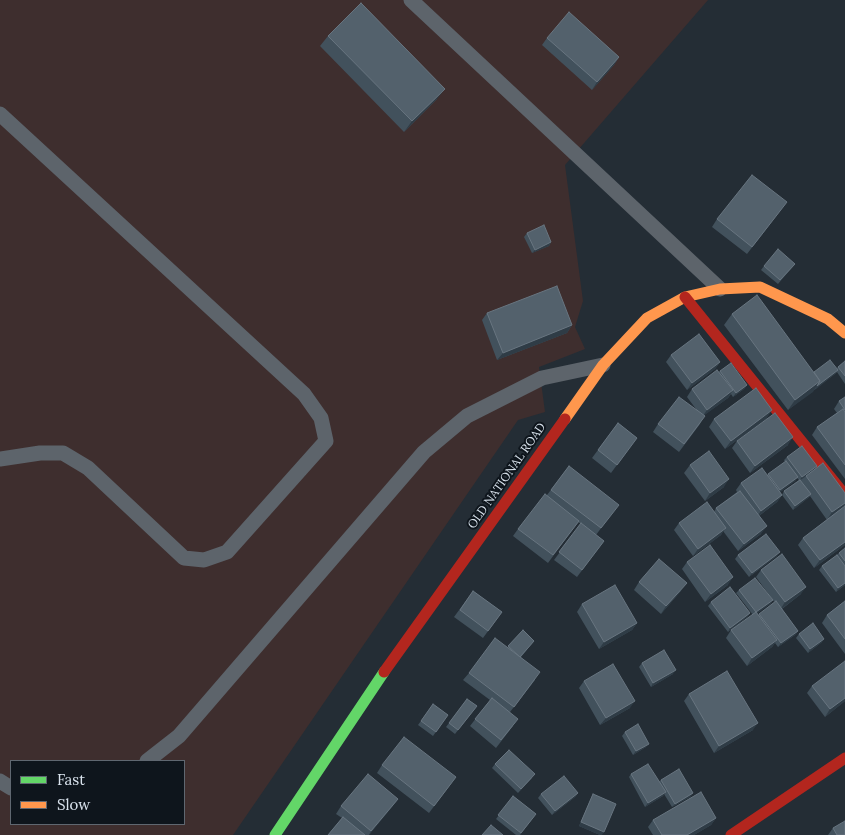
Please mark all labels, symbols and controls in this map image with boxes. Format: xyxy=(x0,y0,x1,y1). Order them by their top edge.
street label: OLD NATIONAL ROAD xyxy=(465,420,549,532)
legend xyxy=(10,760,185,825)
text: Fast xyxy=(57,770,85,789)
text: Slow xyxy=(57,795,90,814)

